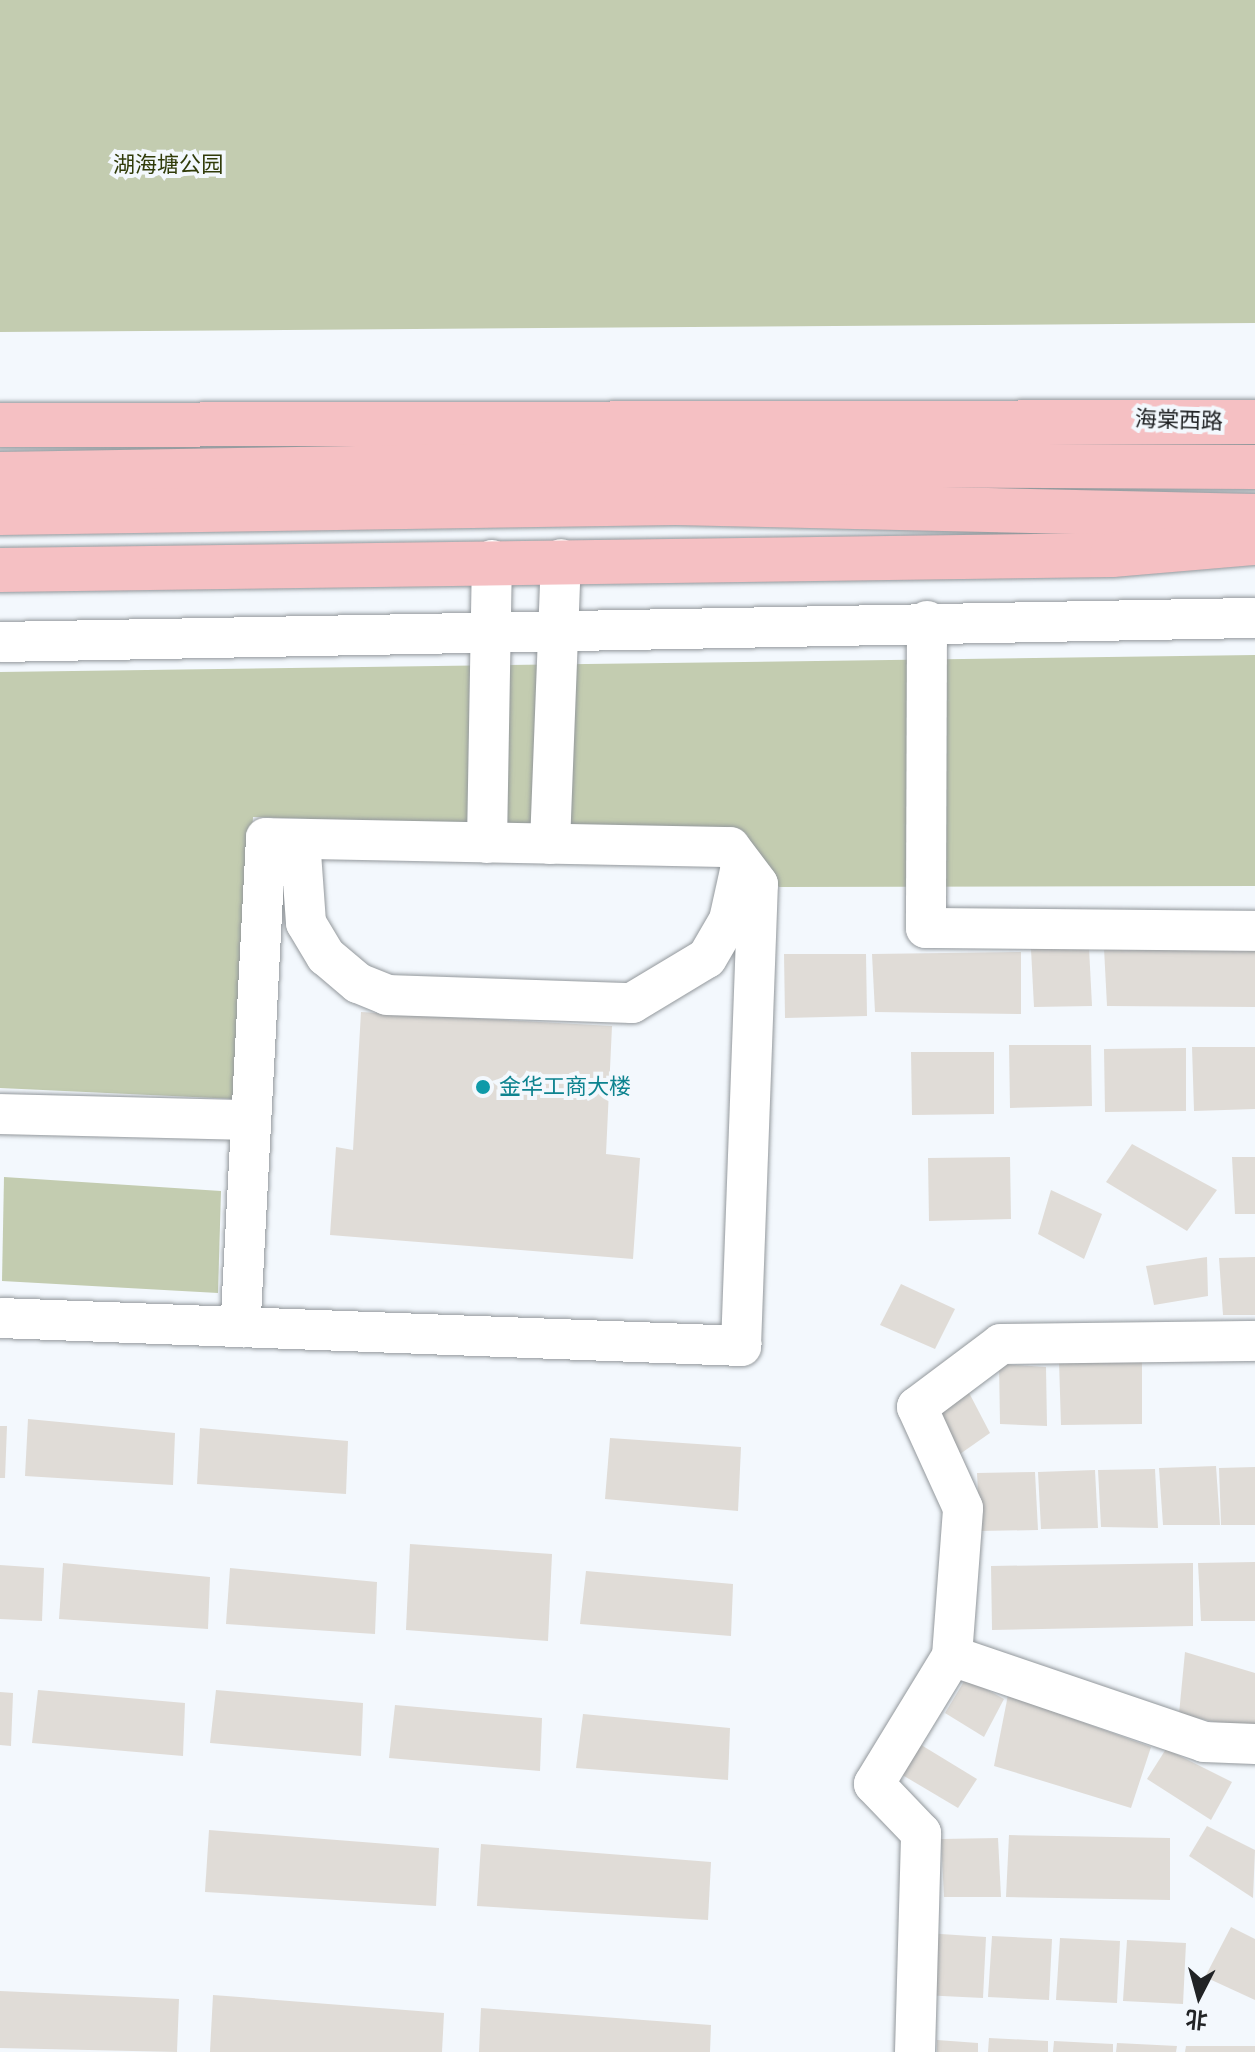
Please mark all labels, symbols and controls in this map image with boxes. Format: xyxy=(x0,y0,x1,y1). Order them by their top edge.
park label: 湖海塘公园 xyxy=(113,152,223,178)
street label: 海棠西路 xyxy=(1135,405,1223,435)
place label: 金华工商大楼 xyxy=(499,1074,631,1100)
marker: 金华工商大楼 xyxy=(474,1078,492,1096)
north arrow xyxy=(1159,1956,1239,2036)
text: 北 xyxy=(1184,2005,1209,2035)

